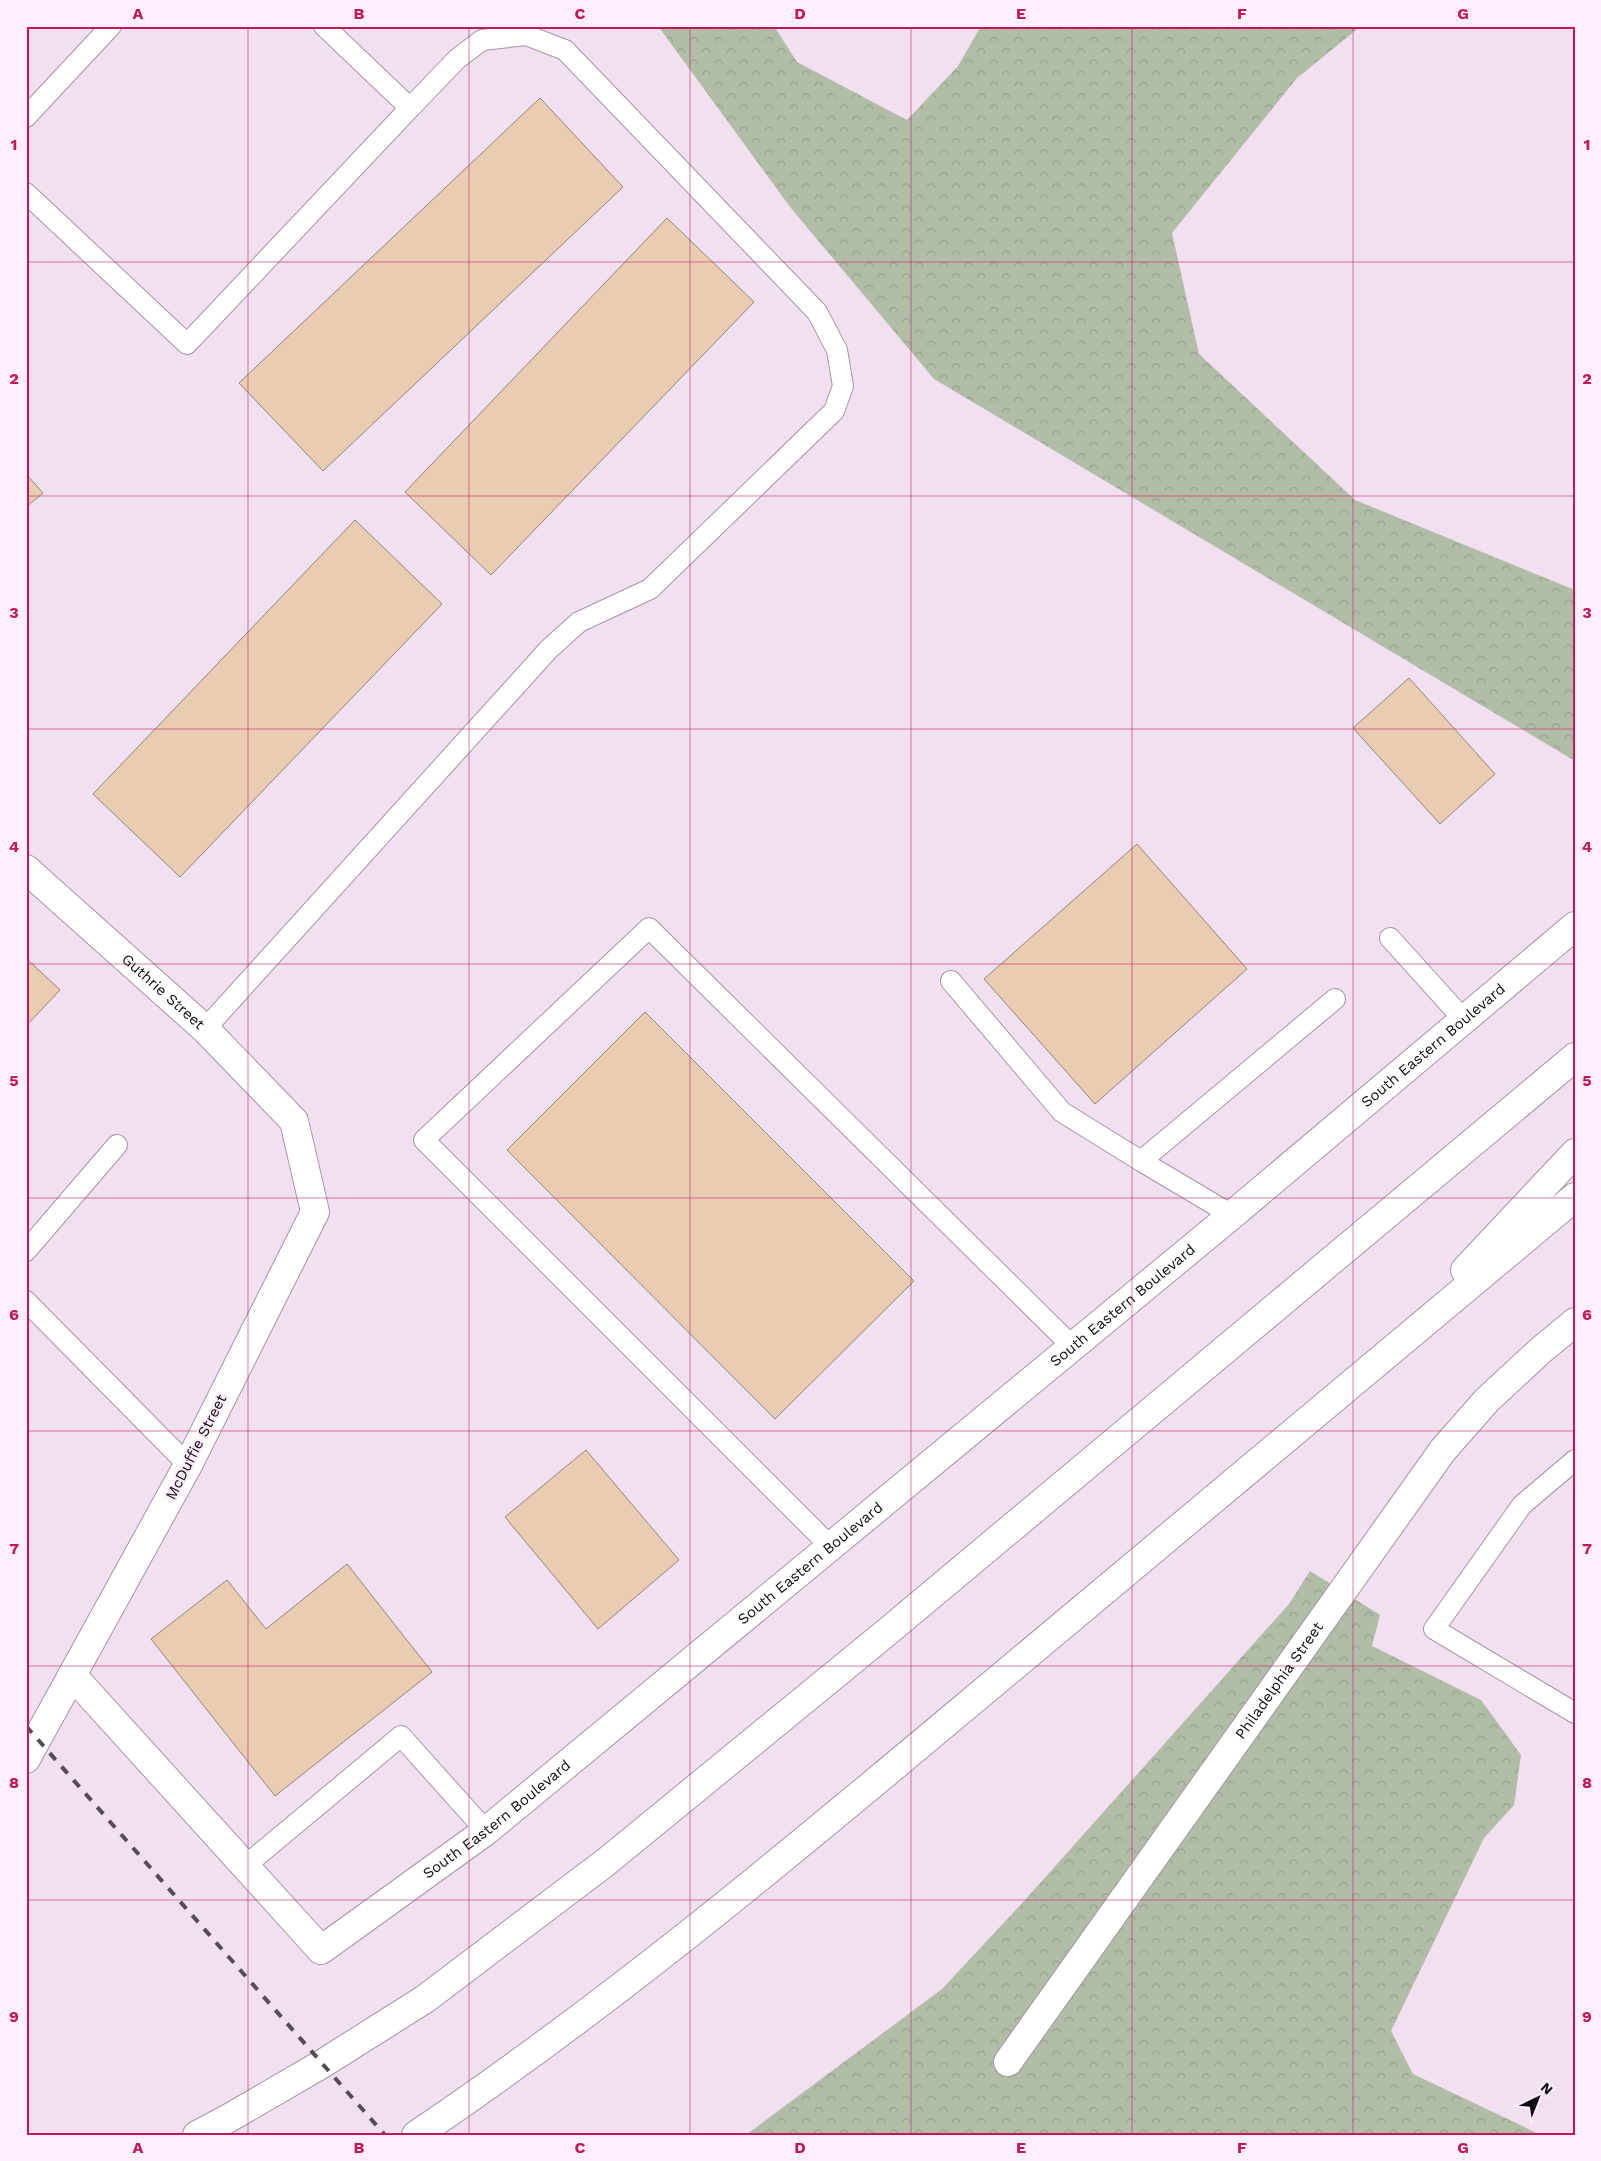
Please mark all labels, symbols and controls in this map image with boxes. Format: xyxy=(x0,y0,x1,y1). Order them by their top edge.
text: A xyxy=(133,4,144,23)
text: B xyxy=(354,4,365,23)
text: C xyxy=(575,4,586,23)
text: D xyxy=(794,4,806,23)
text: E xyxy=(1016,4,1026,23)
text: F xyxy=(1237,4,1247,23)
text: G xyxy=(1457,4,1469,23)
text: 1 xyxy=(11,135,17,154)
text: 1 xyxy=(1584,135,1590,154)
text: 2 xyxy=(9,369,19,388)
text: 2 xyxy=(1582,369,1592,388)
text: 3 xyxy=(9,603,19,622)
text: 3 xyxy=(1582,603,1592,622)
text: 4 xyxy=(9,837,19,856)
text: 4 xyxy=(1582,837,1592,856)
street label: Guthrie Street xyxy=(118,950,209,1034)
street label: South Eastern Boulevard xyxy=(1358,980,1509,1111)
text: 5 xyxy=(9,1071,19,1090)
text: 5 xyxy=(1582,1071,1592,1090)
street label: South Eastern Boulevard xyxy=(1046,1240,1199,1370)
text: 6 xyxy=(9,1305,19,1324)
text: 6 xyxy=(1582,1305,1592,1324)
street label: McDuffie Street xyxy=(162,1391,231,1503)
street label: South Eastern Boulevard xyxy=(734,1498,886,1628)
text: 7 xyxy=(9,1539,19,1558)
text: 7 xyxy=(1582,1539,1592,1558)
street label: Philadelphia Street xyxy=(1231,1618,1327,1743)
street label: South Eastern Boulevard xyxy=(419,1756,574,1883)
text: 8 xyxy=(9,1773,19,1792)
text: 8 xyxy=(1582,1773,1592,1792)
text: 9 xyxy=(9,2007,19,2026)
text: 9 xyxy=(1582,2007,1592,2026)
north arrow xyxy=(1514,2074,1564,2124)
text: N xyxy=(1538,2079,1556,2098)
text: A xyxy=(133,2138,144,2157)
text: B xyxy=(354,2138,365,2157)
text: C xyxy=(575,2138,586,2157)
text: D xyxy=(794,2138,806,2157)
text: E xyxy=(1016,2138,1026,2157)
text: F xyxy=(1237,2138,1247,2157)
text: G xyxy=(1457,2138,1469,2157)

